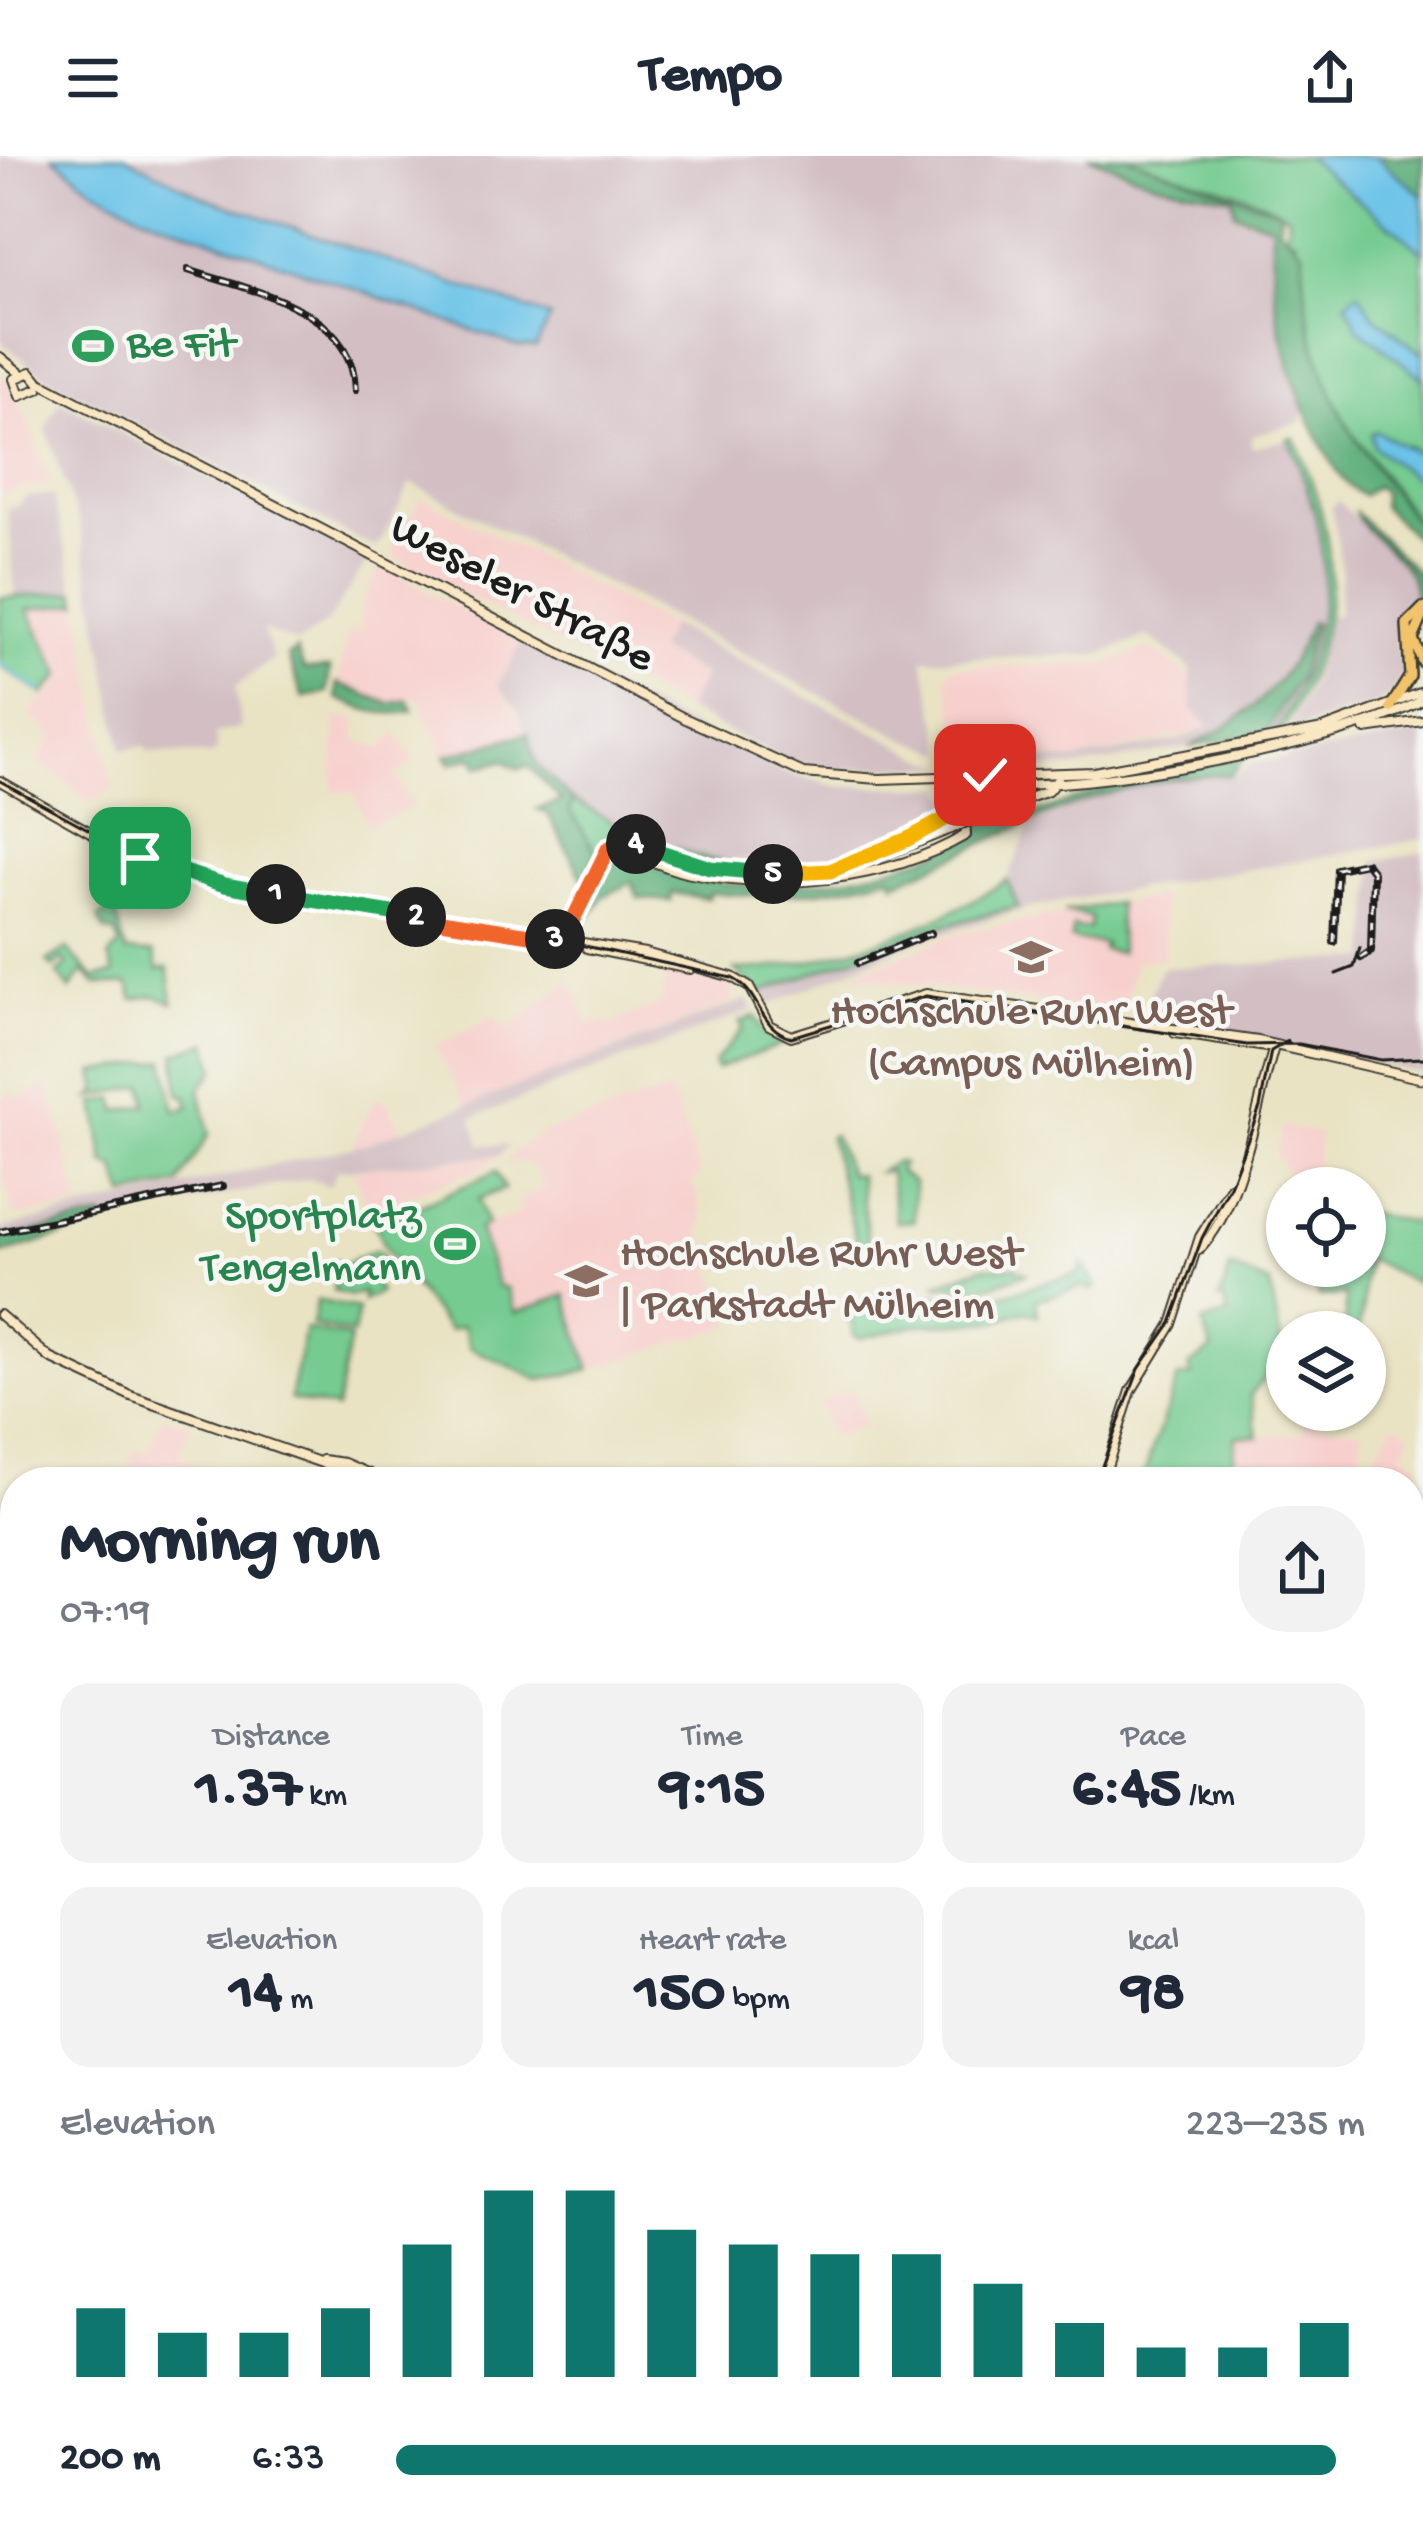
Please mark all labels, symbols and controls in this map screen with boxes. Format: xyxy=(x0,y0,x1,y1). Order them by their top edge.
icon: menu xyxy=(60,45,126,111)
icon: share xyxy=(1297,45,1363,111)
text: Tempo xyxy=(641,46,782,110)
place label: Be Fit xyxy=(126,320,239,373)
sports icon: Be Fit xyxy=(70,323,116,369)
street label: Weseler Straße xyxy=(380,503,663,687)
pin xyxy=(934,724,1036,826)
icon: check xyxy=(952,742,1018,808)
pin xyxy=(89,807,191,909)
pin: 4 xyxy=(606,814,666,874)
icon: arrive xyxy=(107,825,173,891)
text: 4 xyxy=(628,825,644,863)
pin: 5 xyxy=(743,844,803,904)
text: 5 xyxy=(764,855,782,893)
pin: 1 xyxy=(246,864,306,924)
text: 1 xyxy=(269,875,283,913)
pin: 2 xyxy=(386,887,446,947)
text: 2 xyxy=(408,898,424,936)
pin: 3 xyxy=(525,909,585,969)
text: 3 xyxy=(546,920,564,958)
school or university icon: Hochschule Ruhr West (Campus Mülheim) xyxy=(1008,934,1054,980)
place label: Hochschule Ruhr West (Campus Mülheim) xyxy=(830,987,1235,1092)
map controls xyxy=(1266,1167,1386,1431)
button: locate xyxy=(1266,1167,1386,1287)
place label: Sportplatz Tengelmann xyxy=(198,1192,422,1297)
sports icon: Sportplatz Tengelmann xyxy=(432,1221,478,1267)
place label: Hochschule Ruhr West | Parkstadt Mülheim xyxy=(620,1229,1025,1334)
school or university icon: Hochschule Ruhr West | Parkstadt Mülheim xyxy=(563,1258,609,1304)
button: layers xyxy=(1266,1311,1386,1431)
button: share xyxy=(1239,1506,1365,1632)
text: Morning run xyxy=(60,1507,379,1585)
text: 07:19 xyxy=(60,1591,150,1637)
text: Distance xyxy=(213,1719,330,1757)
text: Time xyxy=(682,1719,743,1757)
text: Pace xyxy=(1121,1719,1186,1757)
text: 1.37 xyxy=(196,1757,301,1827)
text: 9:15 xyxy=(660,1757,765,1827)
text: 6:45 xyxy=(1072,1757,1181,1827)
text: km xyxy=(301,1778,347,1816)
text: /km xyxy=(1181,1778,1235,1816)
text: Elevation xyxy=(206,1923,337,1961)
text: Heart rate xyxy=(639,1923,786,1961)
text: kcal xyxy=(1128,1923,1179,1961)
text: 14 xyxy=(230,1961,282,2031)
text: 150 xyxy=(635,1961,725,2031)
text: 98 xyxy=(1122,1961,1185,2031)
text: m xyxy=(282,1982,313,2020)
text: bpm xyxy=(725,1982,790,2020)
text: Elevation xyxy=(60,2103,215,2149)
text: 223–235 m xyxy=(1186,2103,1365,2149)
text: 200 m xyxy=(60,2437,160,2483)
text: 6:33 xyxy=(252,2437,325,2483)

